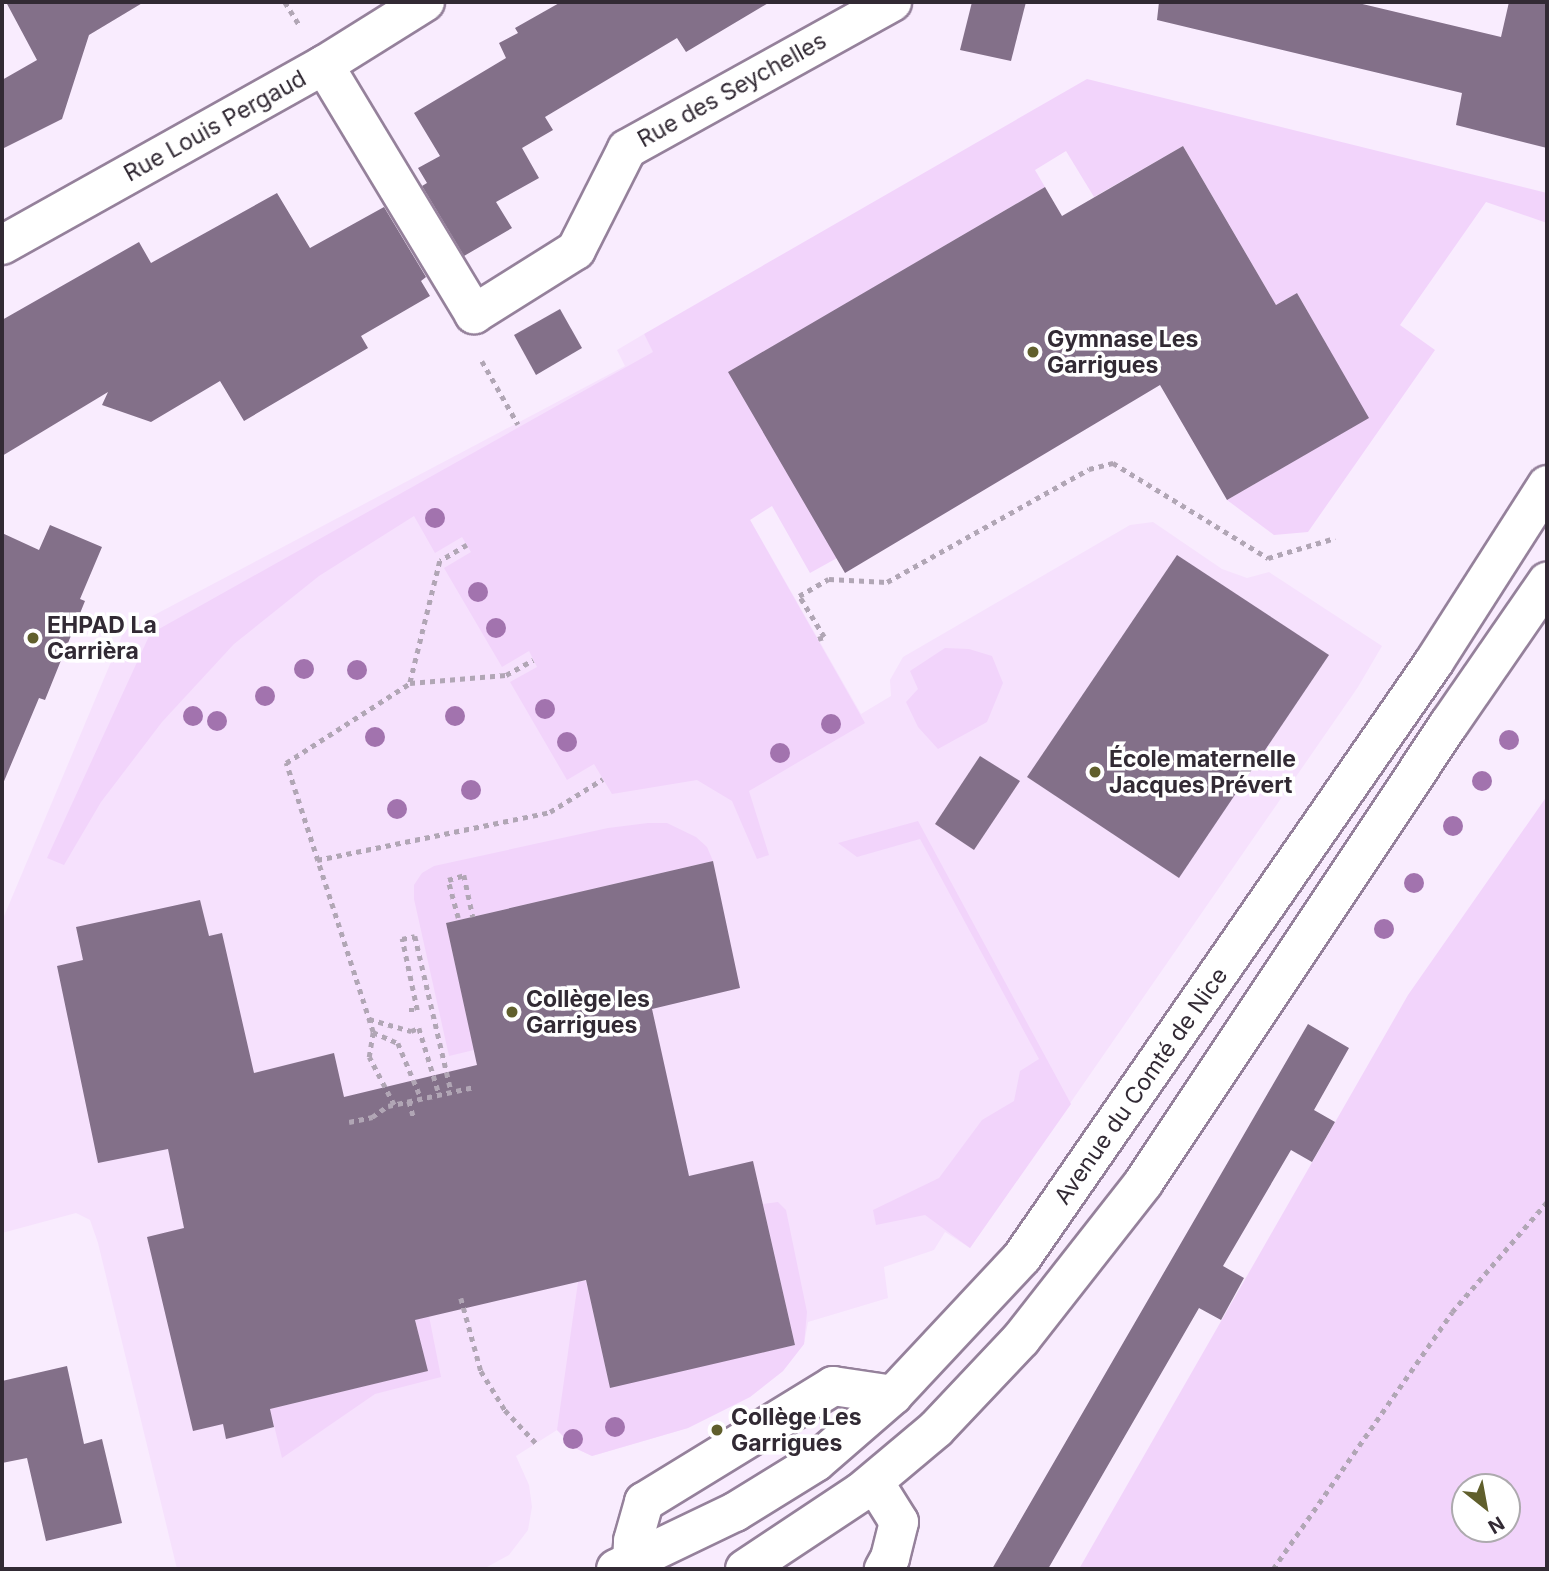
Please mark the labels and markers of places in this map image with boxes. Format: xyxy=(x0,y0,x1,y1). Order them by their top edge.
place label: Gymnase Les Garrigues xyxy=(1047,325,1198,379)
marker: Gymnase Les Garrigues xyxy=(1025,344,1041,360)
place label: EHPAD La Carrièra xyxy=(47,611,157,665)
marker: EHPAD La Carrièra xyxy=(25,630,41,646)
place label: École maternelle Jacques Prévert xyxy=(1109,745,1296,799)
marker: École maternelle Jacques Prévert xyxy=(1087,764,1103,780)
place label: Collège les Garrigues xyxy=(526,985,650,1039)
marker: Collège les Garrigues xyxy=(504,1004,520,1020)
place label: Collège Les Garrigues xyxy=(731,1403,862,1457)
marker: Collège Les Garrigues xyxy=(709,1422,725,1438)

